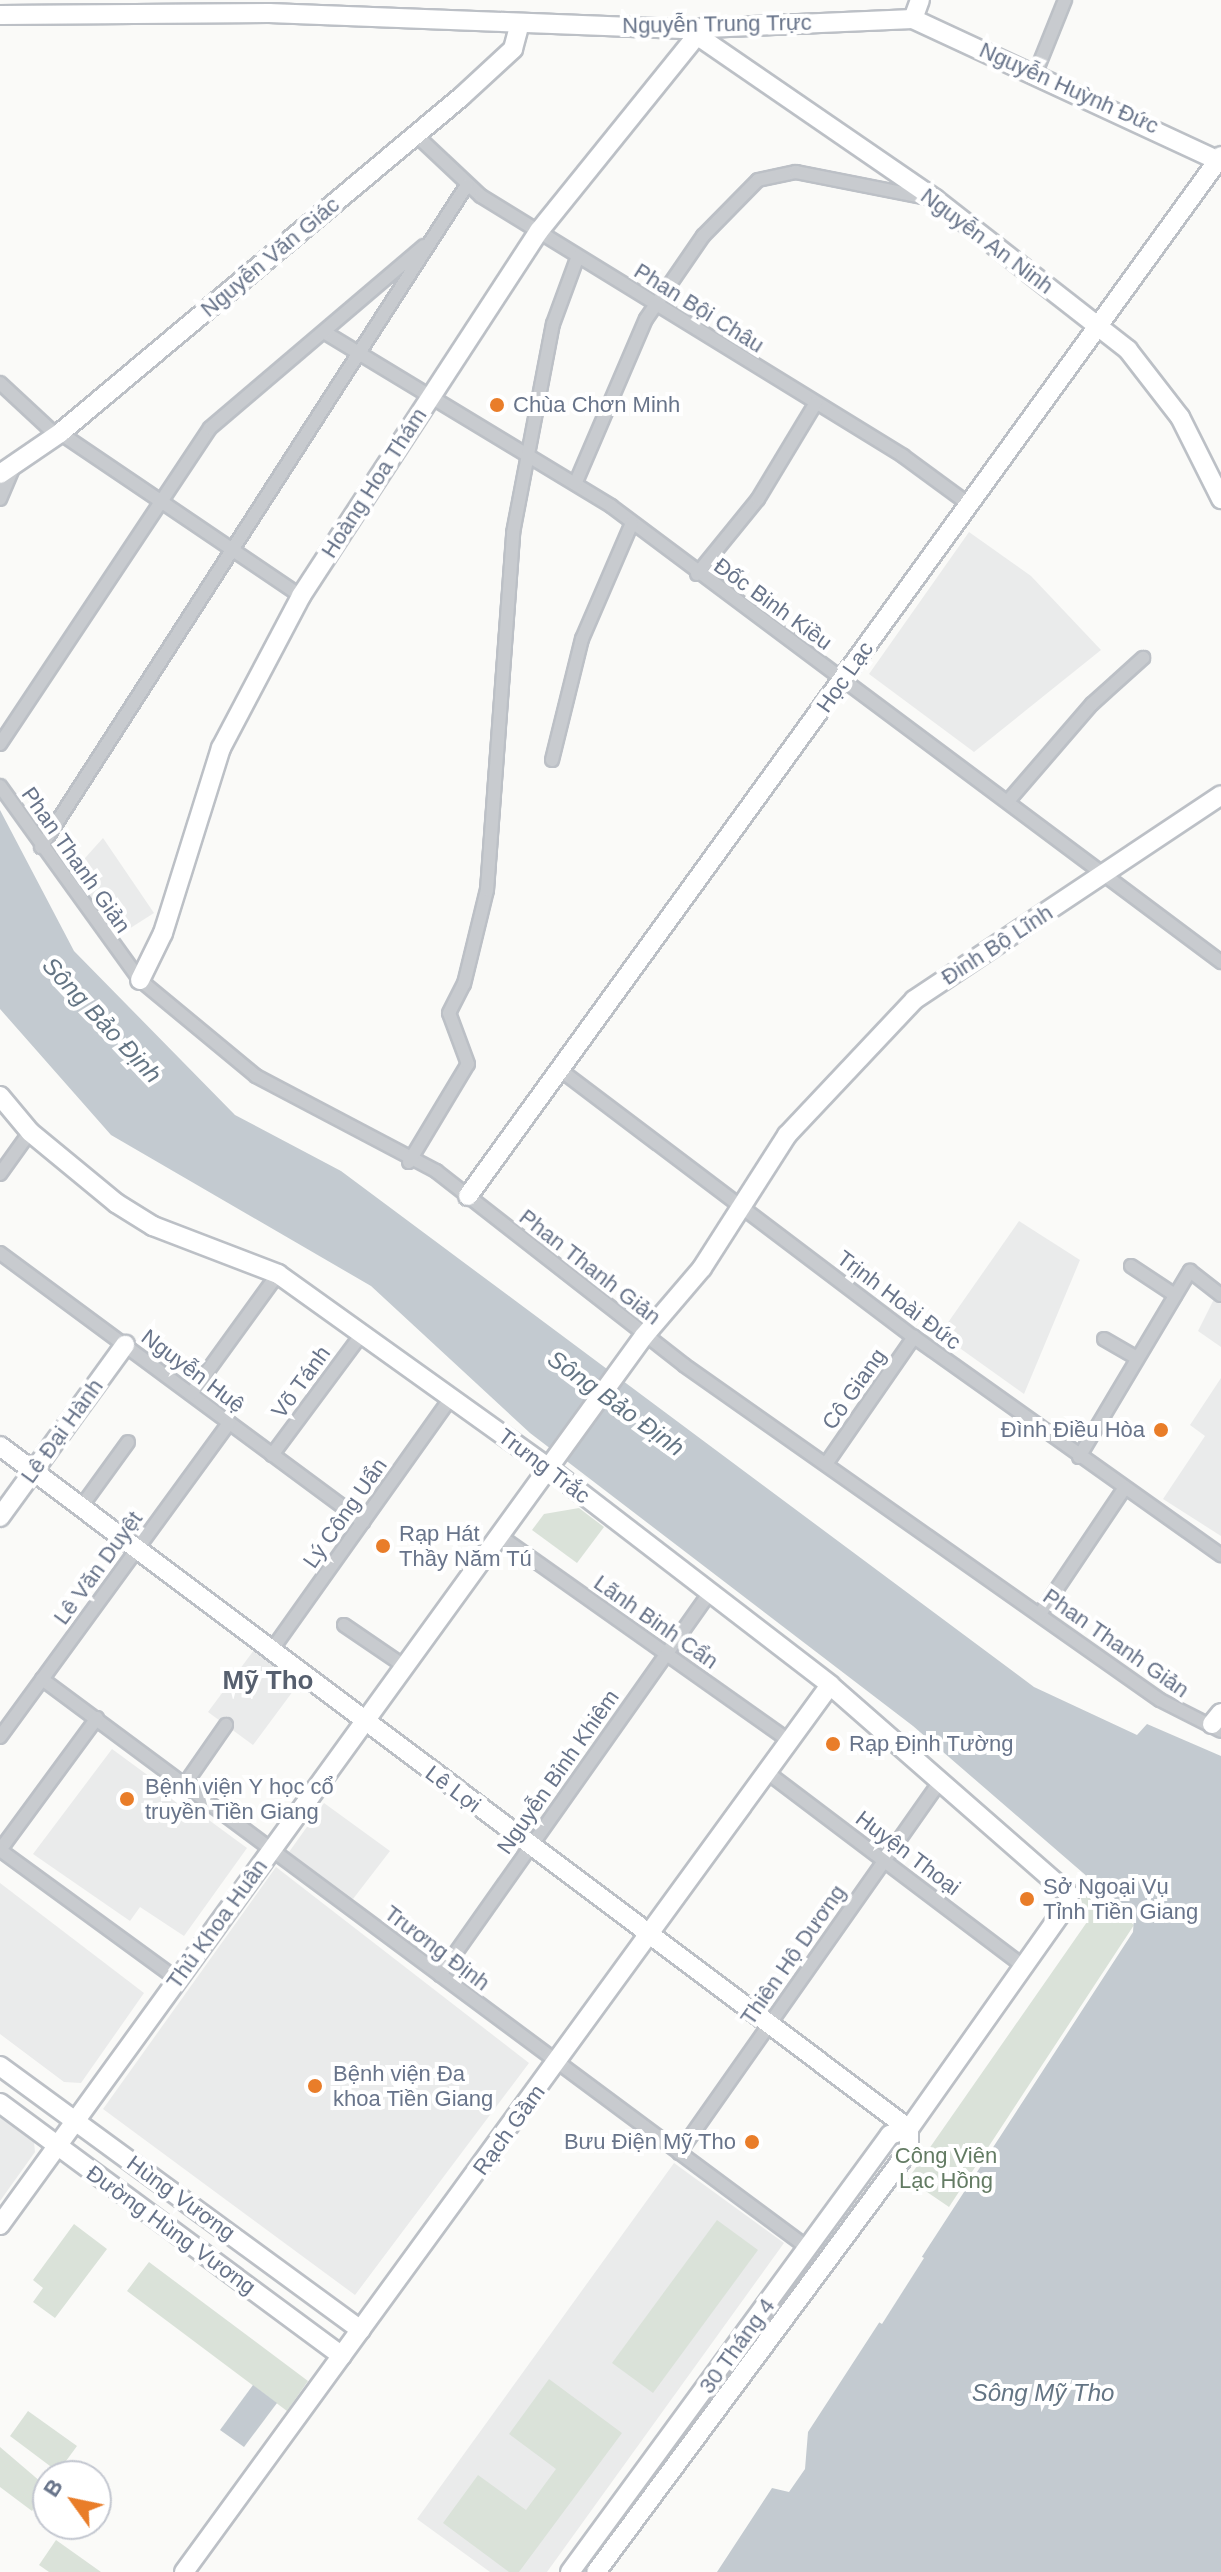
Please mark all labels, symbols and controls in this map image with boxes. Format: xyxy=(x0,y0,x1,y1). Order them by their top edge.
street label: Nguyễn Trung Trực xyxy=(622,9,812,39)
street label: Nguyễn Huỳnh Đức xyxy=(975,37,1163,139)
street label: Nguyễn An Ninh xyxy=(915,182,1059,300)
street label: Nguyễn Văn Giác xyxy=(195,191,345,323)
street label: Phan Bội Châu xyxy=(629,258,769,358)
place label: Chùa Chơn Minh xyxy=(513,392,680,418)
marker: Chùa Chơn Minh xyxy=(488,396,506,414)
street label: Hoàng Hoa Thám xyxy=(316,403,432,563)
street label: Đốc Binh Kiều xyxy=(709,552,837,656)
street label: Học Lạc xyxy=(811,636,879,718)
street label: Phan Thanh Giản xyxy=(16,782,136,938)
street label: Đinh Bộ Lĩnh xyxy=(936,899,1058,991)
water label: Sông Bảo Định xyxy=(36,951,168,1089)
street label: Phan Thanh Giản xyxy=(514,1204,666,1330)
street label: Trịnh Hoài Đức xyxy=(832,1245,966,1355)
street label: Nguyễn Huệ xyxy=(136,1324,250,1418)
street label: Võ Tánh xyxy=(266,1341,336,1423)
street label: Cô Giang xyxy=(817,1343,891,1435)
water label: Sông Bảo Định xyxy=(542,1344,690,1462)
street label: Lê Đại Hành xyxy=(15,1374,109,1488)
place label: Đình Điều Hòa xyxy=(1001,1417,1145,1443)
marker: Đình Điều Hòa xyxy=(1152,1421,1170,1439)
street label: Trưng Trắc xyxy=(493,1423,595,1509)
street label: Lý Công Uẩn xyxy=(297,1453,393,1573)
street label: Lê Văn Duyệt xyxy=(48,1506,148,1630)
place label: Rạp Hát Thầy Năm Tú xyxy=(399,1520,532,1572)
marker: Rạp Hát Thầy Năm Tú xyxy=(374,1537,392,1555)
street label: Lãnh Binh Cẩn xyxy=(589,1569,723,1675)
street label: Phan Thanh Giản xyxy=(1038,1583,1194,1703)
district label: Mỹ Tho xyxy=(223,1665,313,1697)
street label: Nguyễn Bỉnh Khiêm xyxy=(491,1685,625,1859)
place label: Rạp Định Tường xyxy=(849,1731,1014,1757)
marker: Rạp Định Tường xyxy=(824,1735,842,1753)
street label: Lê Lợi xyxy=(420,1760,486,1818)
place label: Bệnh viện Y học cổ truyền Tiền Giang xyxy=(145,1773,335,1824)
marker: Bệnh viện Y học cổ truyền Tiền Giang xyxy=(116,1788,138,1810)
street label: Huyện Thoại xyxy=(850,1805,966,1901)
street label: Thủ Khoa Huân xyxy=(161,1854,273,1994)
place label: Sở Ngoại Vụ Tỉnh Tiền Giang xyxy=(1043,1873,1199,1924)
street label: Thiên Hộ Dương xyxy=(735,1880,851,2030)
marker: Sở Ngoại Vụ Tỉnh Tiền Giang xyxy=(1018,1890,1036,1908)
street label: Trương Định xyxy=(379,1900,495,1996)
place label: Bệnh viện Đa khoa Tiền Giang xyxy=(333,2060,494,2112)
marker: Bệnh viện Đa khoa Tiền Giang xyxy=(304,2075,326,2097)
street label: Rạch Gầm xyxy=(467,2080,551,2180)
place label: Bưu Điện Mỹ Tho xyxy=(564,2129,736,2155)
marker: Bưu Điện Mỹ Tho xyxy=(743,2133,761,2151)
park label: Công Viên Lạc Hồng xyxy=(895,2142,997,2194)
street label: Hùng Vương xyxy=(122,2150,240,2246)
street label: Đường Hùng Vương xyxy=(81,2160,261,2300)
street label: 30 Tháng 4 xyxy=(694,2293,780,2399)
water label: Sông Mỹ Tho xyxy=(972,2379,1114,2407)
north arrow xyxy=(32,2460,112,2540)
text: B xyxy=(38,2474,68,2501)

